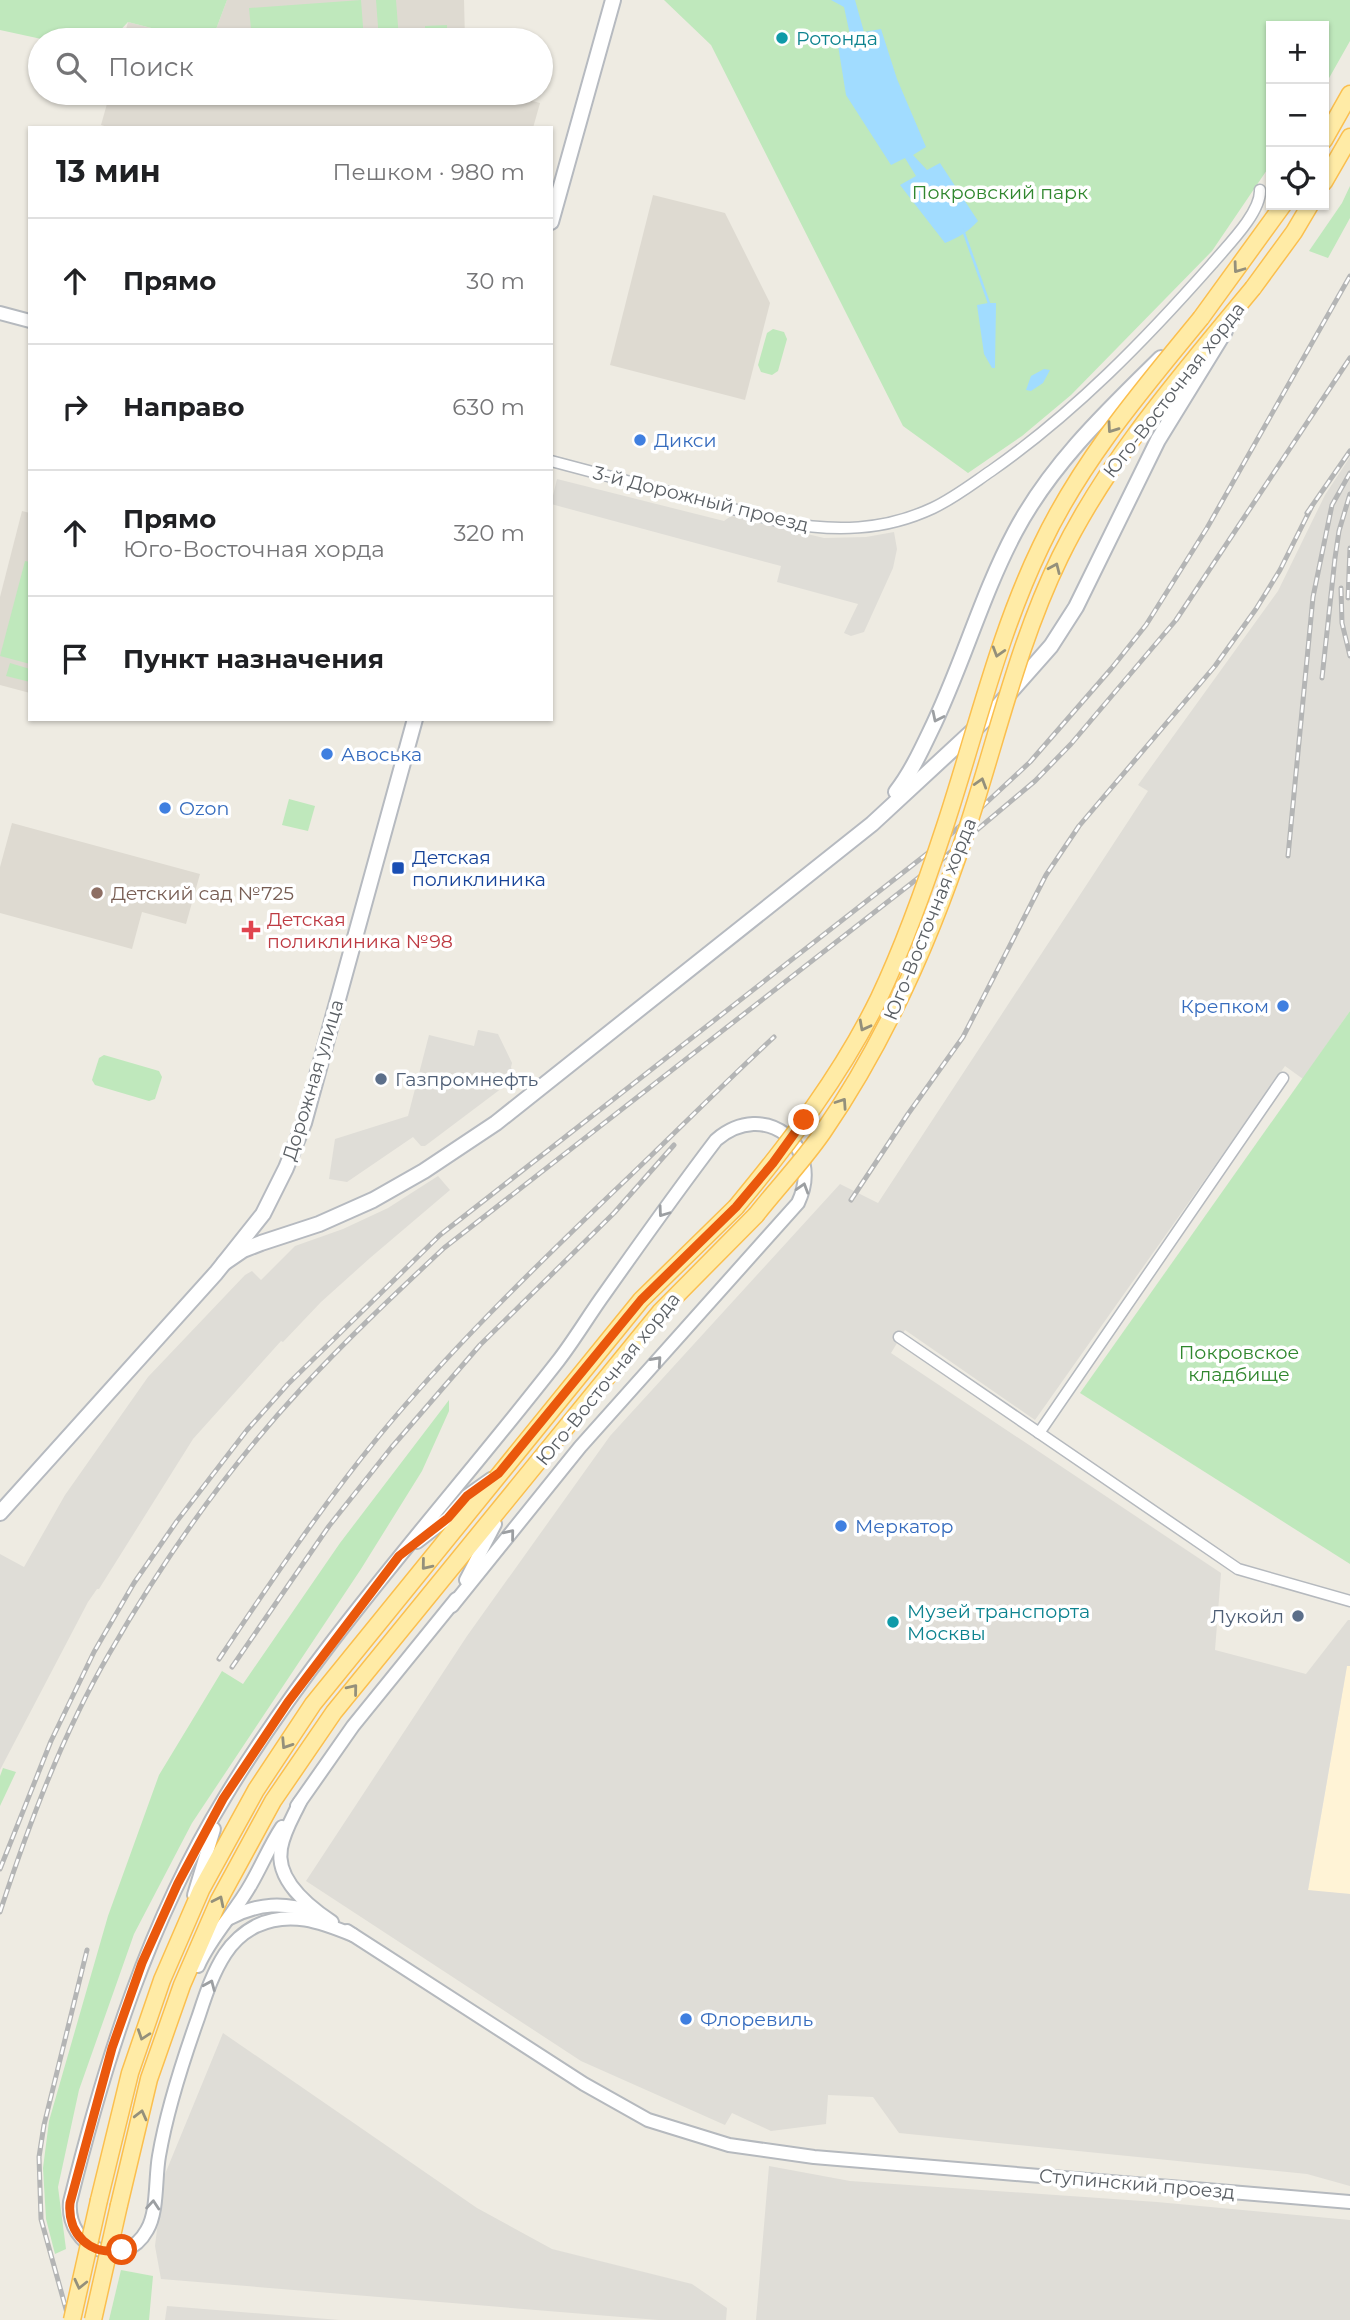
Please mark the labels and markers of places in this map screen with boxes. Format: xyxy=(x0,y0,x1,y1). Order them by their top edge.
place label: Ротонда xyxy=(796,27,878,50)
marker: Ротонда xyxy=(774,30,790,46)
place label: Дикси xyxy=(654,429,717,452)
marker: Дикси xyxy=(632,432,648,448)
place label: Авоська xyxy=(341,743,422,766)
marker: Авоська xyxy=(319,746,335,762)
place label: Ozon xyxy=(179,797,229,820)
marker: Ozon xyxy=(157,800,173,816)
place label: Детская поликлиника xyxy=(412,846,546,891)
marker: Детская поликлиника xyxy=(390,860,406,876)
place label: Детский сад №725 xyxy=(111,882,294,905)
marker: Детский сад №725 xyxy=(89,885,105,901)
place label: Детская поликлиника №98 xyxy=(267,908,453,953)
marker: Детская поликлиника №98 xyxy=(241,920,261,940)
place label: Крепком xyxy=(1180,995,1269,1018)
marker: Крепком xyxy=(1275,998,1291,1014)
place label: Газпромнефть xyxy=(395,1068,539,1091)
marker: Газпромнефть xyxy=(373,1071,389,1087)
place label: Меркатор xyxy=(855,1515,954,1538)
marker: Меркатор xyxy=(833,1518,849,1534)
place label: Музей транспорта Москвы xyxy=(907,1600,1090,1645)
place label: Лукойл xyxy=(1211,1605,1284,1628)
marker: Лукойл xyxy=(1290,1608,1306,1624)
marker: Музей транспорта Москвы xyxy=(885,1614,901,1630)
place label: Флоревиль xyxy=(700,2008,814,2031)
marker: Флоревиль xyxy=(678,2011,694,2027)

